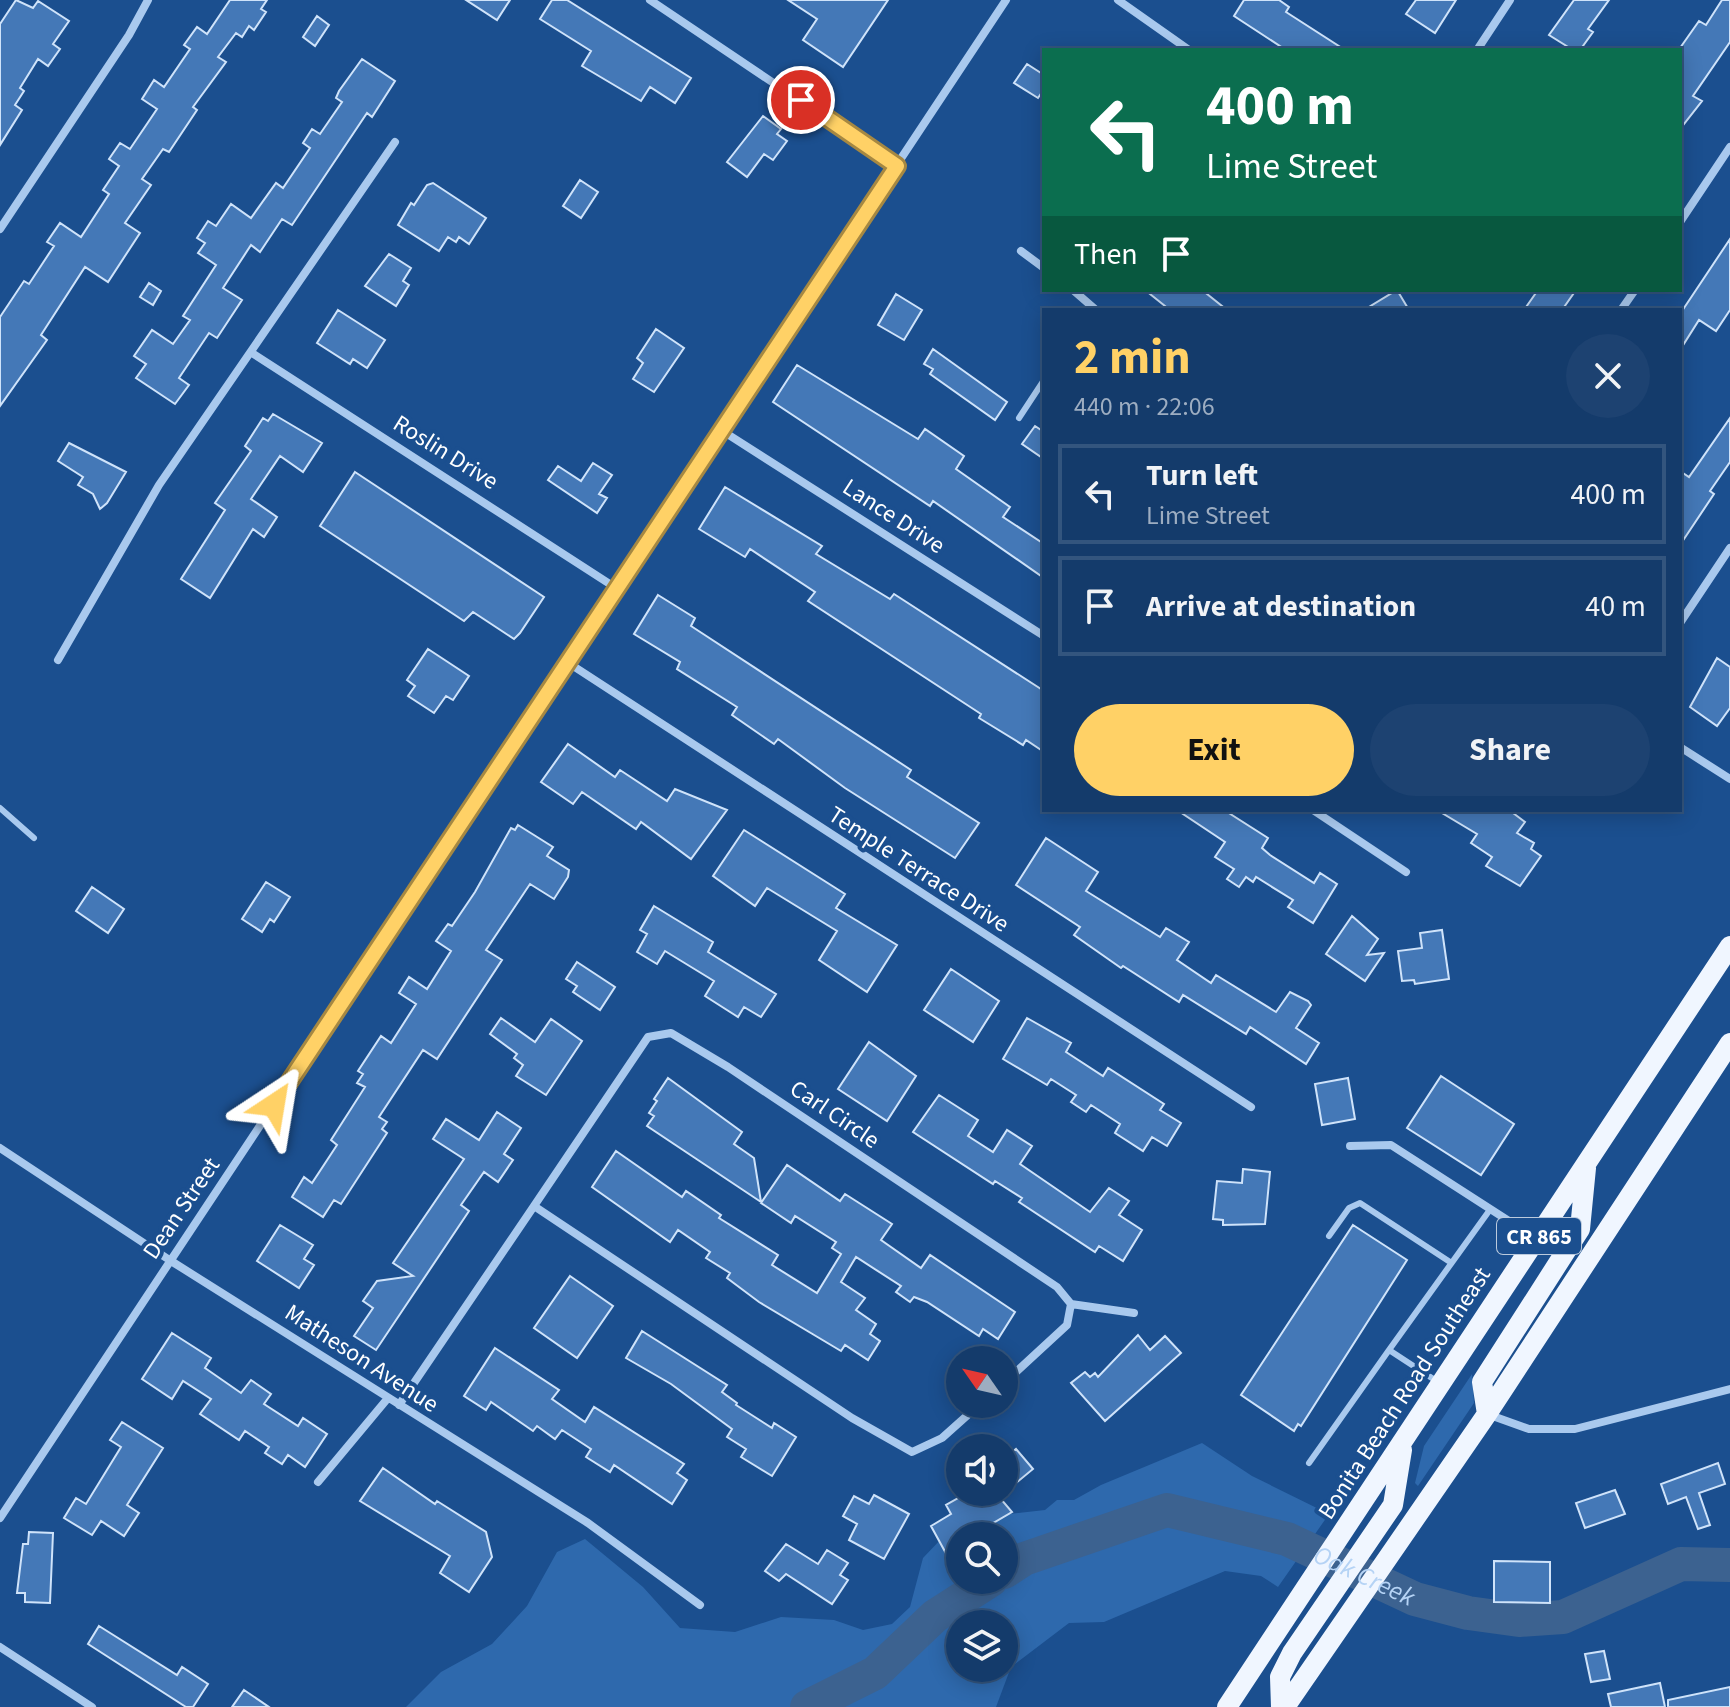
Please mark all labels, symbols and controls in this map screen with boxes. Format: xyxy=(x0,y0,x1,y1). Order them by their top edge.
pin xyxy=(767,66,835,134)
text: 400 m xyxy=(1206,67,1354,146)
icon: arrive xyxy=(779,78,823,122)
icon: left xyxy=(1074,80,1178,184)
text: Lime Street xyxy=(1206,141,1377,192)
icon: arrive xyxy=(1154,232,1198,276)
text: Then xyxy=(1074,233,1138,276)
text: 2 min xyxy=(1074,324,1191,392)
button: close xyxy=(1566,334,1650,418)
text: 440 m · 22:06 xyxy=(1074,388,1215,425)
street label: Roslin Drive xyxy=(386,406,505,499)
text: Turn left xyxy=(1146,454,1258,497)
street label: Lance Drive xyxy=(836,470,952,563)
icon: left xyxy=(1078,472,1122,516)
text: 400 m xyxy=(1570,473,1646,516)
text: Lime Street xyxy=(1146,497,1270,534)
icon: arrive xyxy=(1078,584,1122,628)
text: Arrive at destination xyxy=(1146,585,1416,628)
text: 40 m xyxy=(1585,585,1646,628)
button: Exit xyxy=(1074,704,1354,796)
button: Share xyxy=(1370,704,1650,796)
street label: Temple Terrace Drive xyxy=(821,798,1016,941)
position arrow xyxy=(232,1063,316,1147)
street label: Carl Circle xyxy=(783,1071,887,1157)
street label: Dean Street xyxy=(134,1150,228,1266)
road number: CR 865 xyxy=(1497,1218,1581,1254)
street label: Bonita Beach Road Southeast xyxy=(1309,1260,1499,1526)
street label: Matheson Avenue xyxy=(278,1295,446,1421)
north arrow xyxy=(946,1346,1018,1418)
map controls xyxy=(946,1346,1018,1682)
button: sound xyxy=(946,1434,1018,1506)
button: search xyxy=(946,1522,1018,1594)
water label: Oak Creek xyxy=(1307,1536,1422,1616)
button: layers xyxy=(946,1610,1018,1682)

